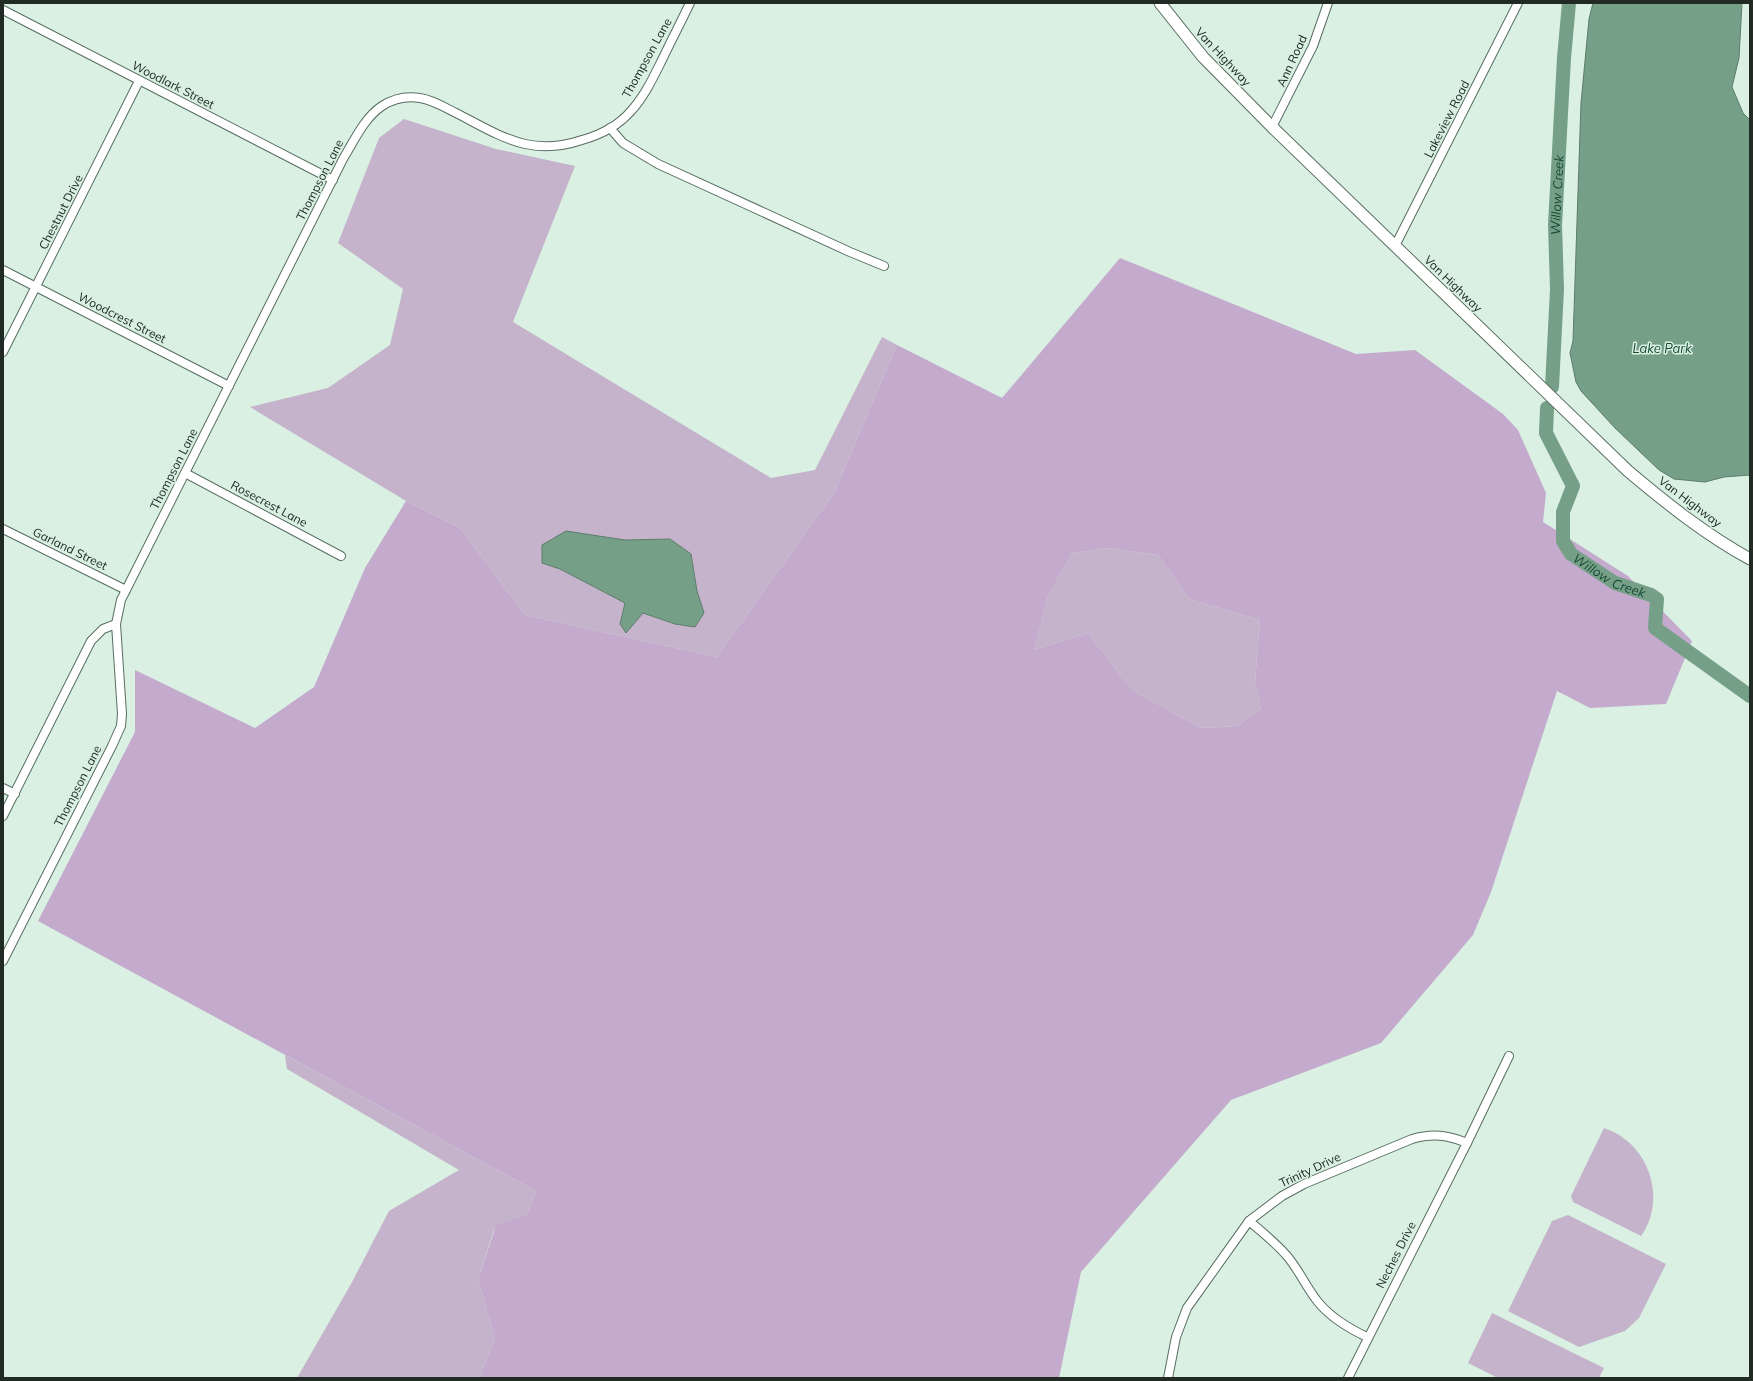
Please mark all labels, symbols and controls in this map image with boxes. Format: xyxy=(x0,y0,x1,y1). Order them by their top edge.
street label: Thompson Lane xyxy=(618,15,675,100)
street label: Van Highway xyxy=(1192,24,1255,90)
street label: Ann Road xyxy=(1273,32,1310,89)
street label: Woodlark Street xyxy=(130,57,217,112)
street label: Lakeview Road xyxy=(1421,78,1473,160)
street label: Thompson Lane xyxy=(293,137,346,223)
water label: Willow Creek xyxy=(1547,154,1567,236)
street label: Chestnut Drive xyxy=(35,172,86,252)
street label: Van Highway xyxy=(1421,252,1486,316)
street label: Woodcrest Street xyxy=(76,289,169,346)
water label: Lake Park xyxy=(1632,340,1692,356)
street label: Thompson Lane xyxy=(147,426,200,512)
street label: Van Highway xyxy=(1656,473,1725,531)
street label: Rosecrest Lane xyxy=(228,477,310,530)
street label: Garland Street xyxy=(31,524,110,573)
water label: Willow Creek xyxy=(1570,550,1648,601)
street label: Thompson Lane xyxy=(51,743,104,829)
street label: Trinity Drive xyxy=(1277,1149,1343,1190)
street label: Neches Drive xyxy=(1372,1219,1419,1291)

